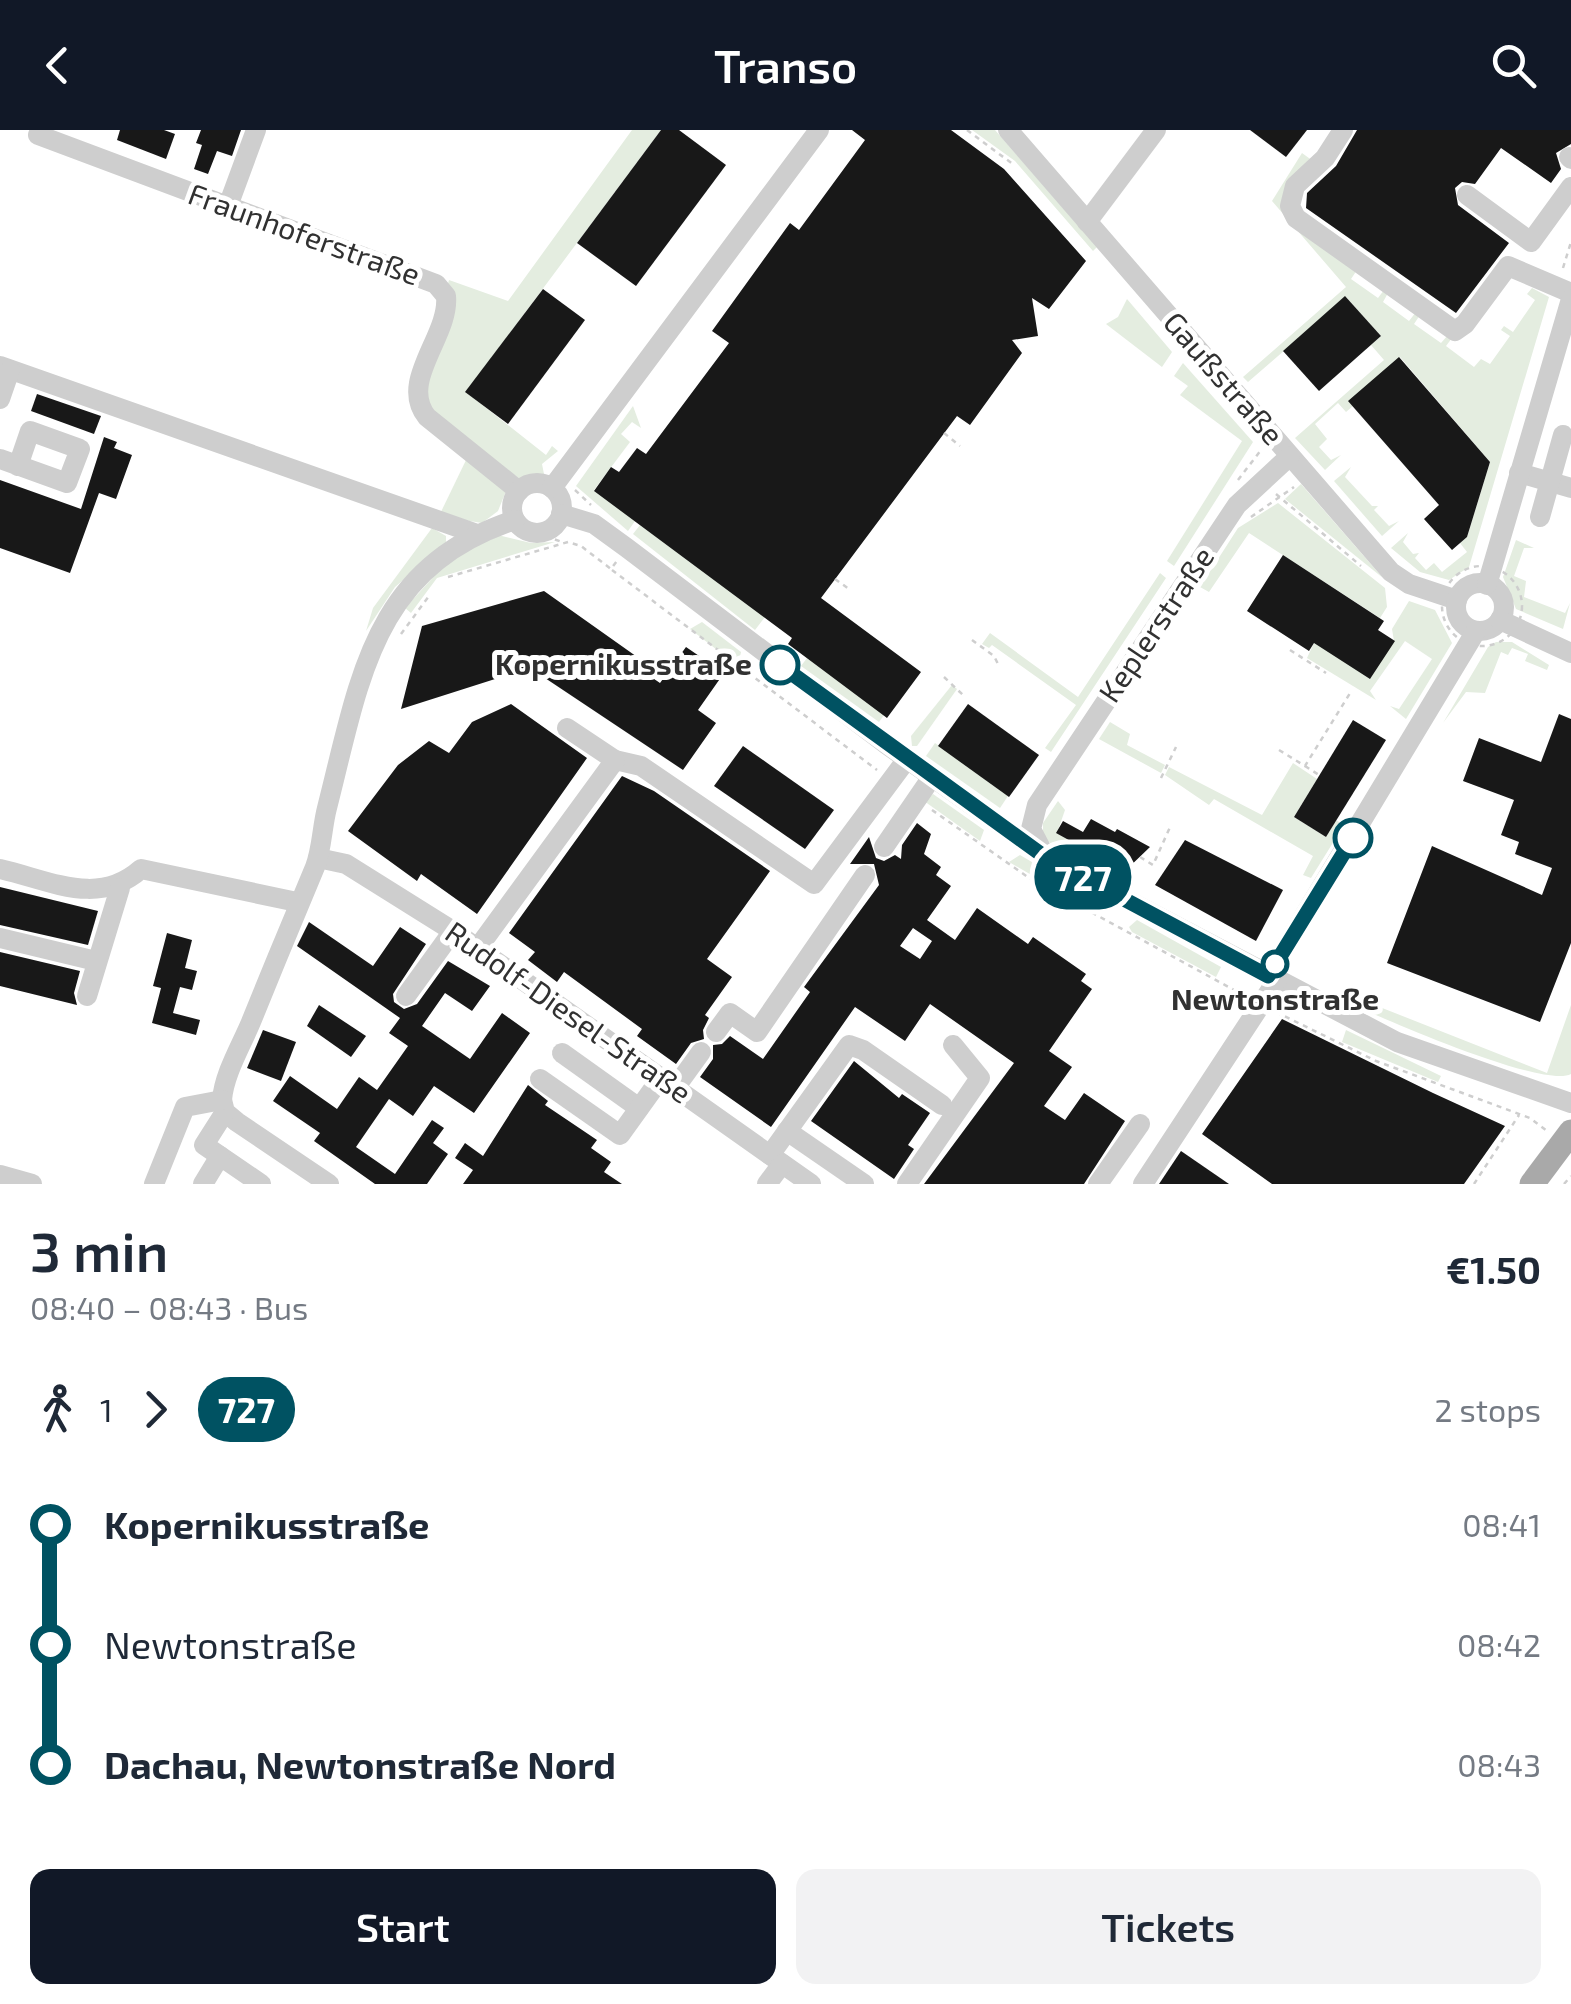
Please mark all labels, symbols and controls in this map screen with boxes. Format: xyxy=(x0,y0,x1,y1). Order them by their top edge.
icon: back xyxy=(30,38,85,93)
text: Transo xyxy=(714,38,857,92)
icon: search xyxy=(1486,38,1541,93)
street label: Fraunhoferstraße xyxy=(184,174,425,292)
street label: Gaußstraße xyxy=(1157,304,1292,451)
street label: Keplerstraße xyxy=(1090,539,1220,708)
place label: Kopernikusstraße xyxy=(495,645,752,681)
marker: Kopernikusstraße xyxy=(761,646,799,684)
unlabelled marker xyxy=(1334,819,1372,857)
line badge: 727 xyxy=(1026,844,1140,910)
text: 727 xyxy=(1054,856,1112,898)
street label: Rudolf-Diesel-Straße xyxy=(439,913,699,1110)
marker: Newtonstraße xyxy=(1262,951,1288,977)
place label: Newtonstraße xyxy=(1171,980,1379,1016)
text: 3 min xyxy=(30,1217,168,1283)
text: €1.50 xyxy=(1446,1246,1541,1292)
text: 08:40 – 08:43 · Bus xyxy=(30,1288,308,1326)
icon: walk xyxy=(30,1382,85,1437)
icon: forward xyxy=(128,1382,183,1437)
text: 727 xyxy=(218,1388,275,1430)
text: 1 xyxy=(100,1390,113,1428)
text: 2 stops xyxy=(1434,1390,1541,1428)
text: Kopernikusstraße xyxy=(104,1501,429,1547)
text: 08:41 xyxy=(1462,1505,1541,1543)
text: Newtonstraße xyxy=(104,1621,357,1667)
text: 08:42 xyxy=(1457,1625,1541,1663)
text: Dachau, Newtonstraße Nord xyxy=(104,1741,616,1787)
text: 08:43 xyxy=(1457,1745,1541,1783)
button: Start xyxy=(30,1869,776,1984)
button: Tickets xyxy=(796,1869,1541,1984)

